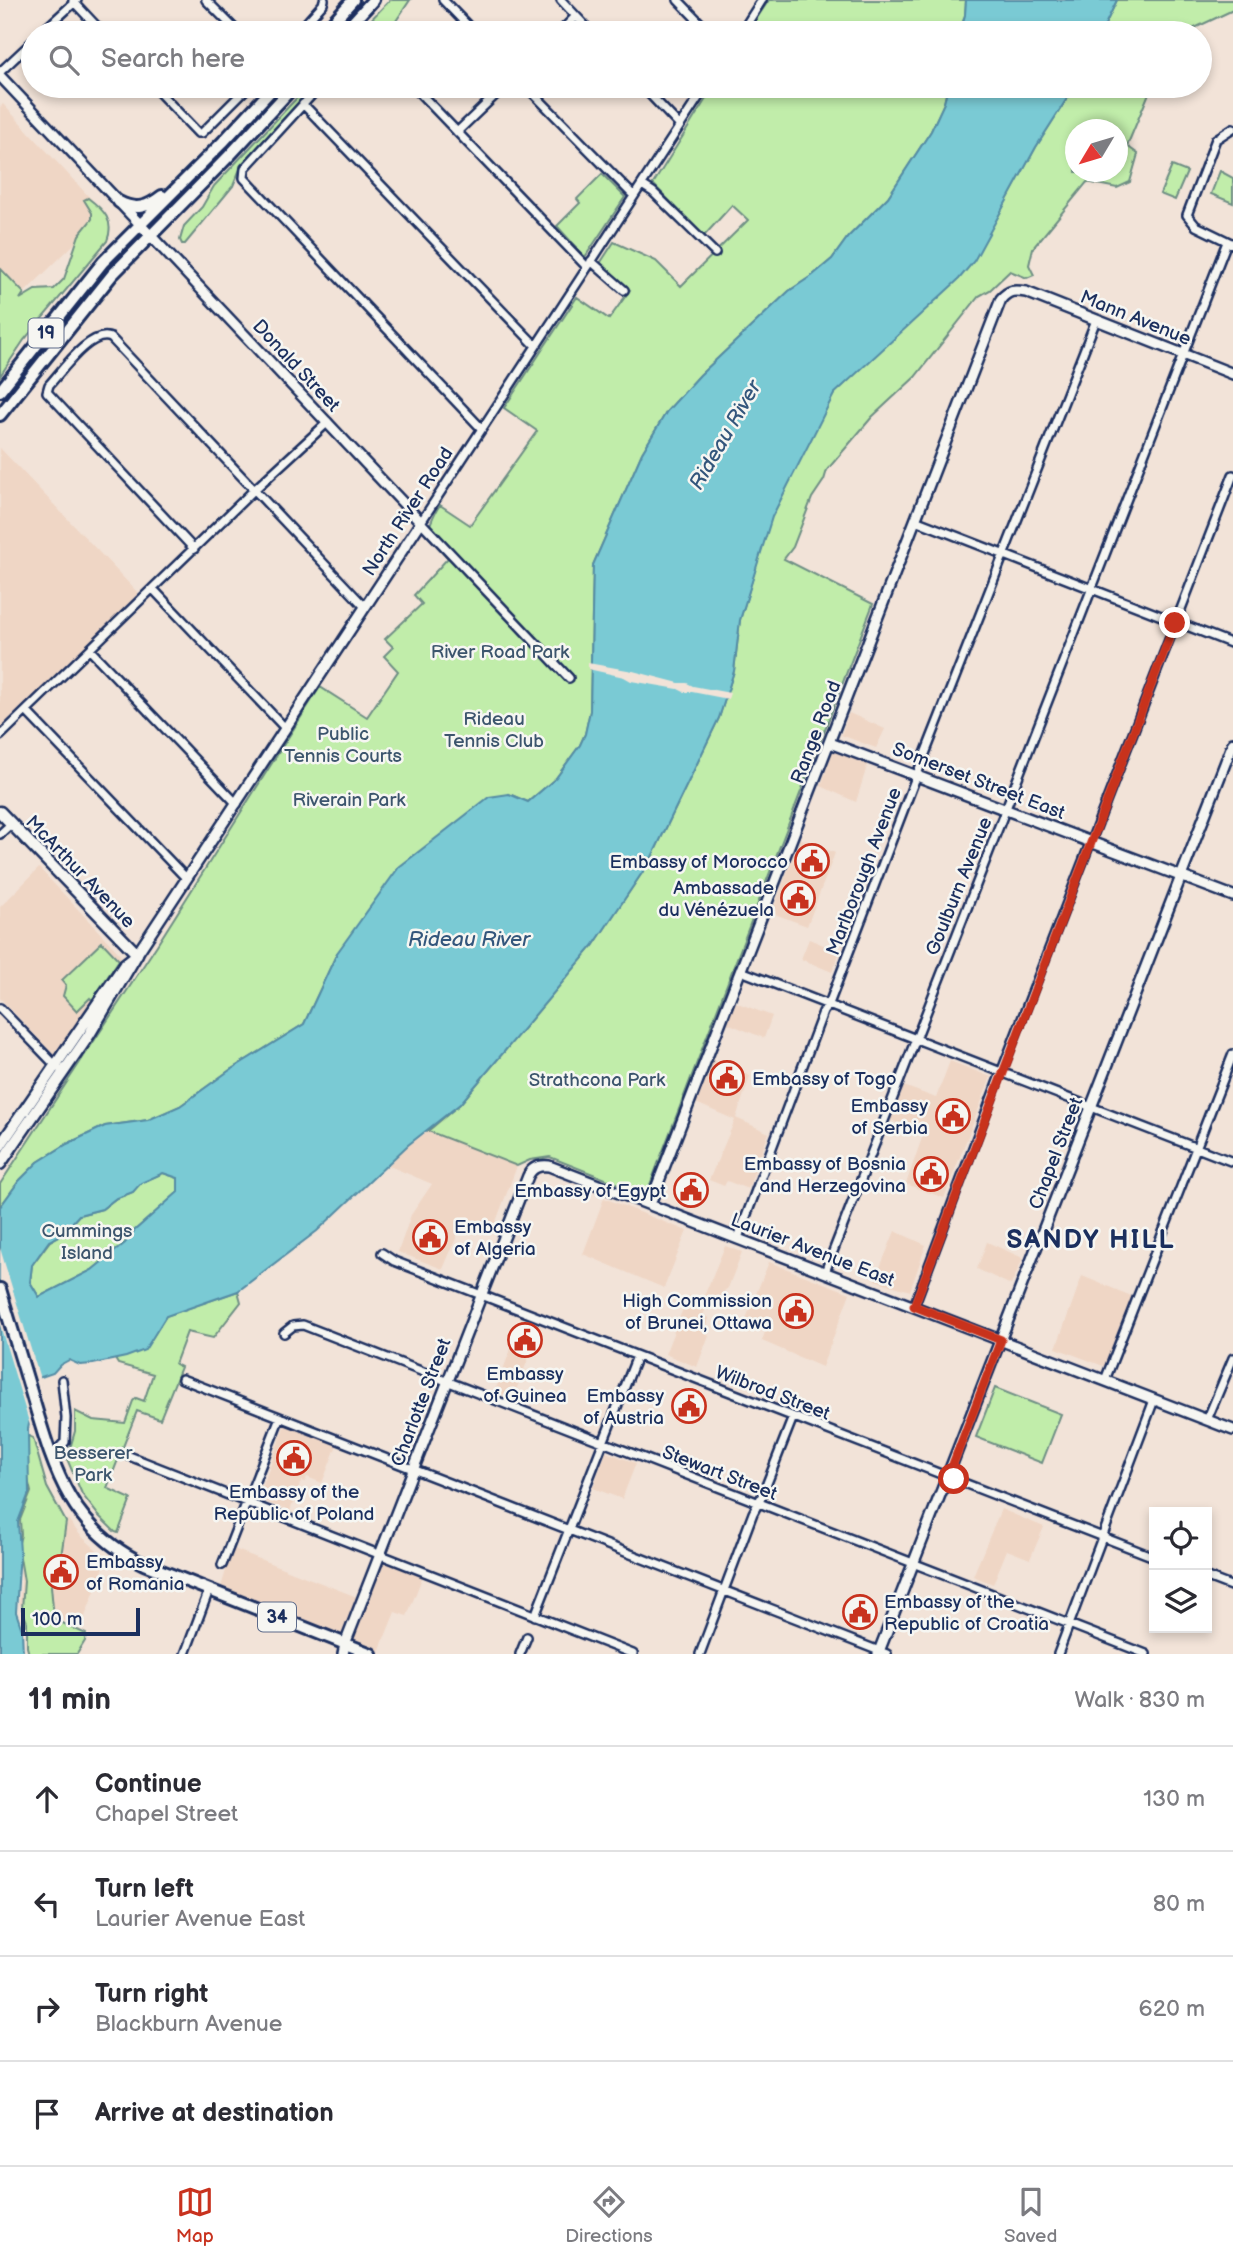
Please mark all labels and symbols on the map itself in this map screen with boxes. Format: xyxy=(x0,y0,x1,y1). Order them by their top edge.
north arrow xyxy=(1065,119,1128,182)
street label: Mann Avenue xyxy=(1077,286,1194,351)
street label: Donald Street xyxy=(247,315,345,417)
road number: 19 xyxy=(28,318,64,348)
water label: Rideau River xyxy=(684,375,767,494)
street label: North River Road xyxy=(358,443,458,581)
route end xyxy=(1159,607,1190,638)
park label: River Road Park xyxy=(431,641,570,664)
street label: Range Road xyxy=(786,678,847,787)
park label: Rideau Tennis Club xyxy=(444,708,544,753)
park label: Public Tennis Courts xyxy=(284,723,402,768)
street label: Somerset Street East xyxy=(889,738,1068,825)
street label: Marlborough Avenue xyxy=(822,784,907,959)
park label: Riverain Park xyxy=(292,789,406,812)
street label: McArthur Avenue xyxy=(20,811,140,933)
street label: Goulburn Avenue xyxy=(921,814,998,959)
public building icon: Embassy of Morocco xyxy=(793,842,831,880)
place label: Embassy of Morocco xyxy=(610,851,788,874)
place label: Ambassade du Vénézuela xyxy=(658,877,774,922)
public building icon: Ambassade du Vénézuela xyxy=(779,879,817,917)
water label: Rideau River xyxy=(408,927,531,952)
public building icon: Embassy of Togo xyxy=(708,1059,746,1097)
place label: Embassy of Togo xyxy=(752,1068,896,1091)
park label: Strathcona Park xyxy=(529,1069,666,1092)
street label: Chapel Street xyxy=(1024,1094,1088,1213)
place label: Embassy of Serbia xyxy=(851,1095,928,1140)
public building icon: Embassy of Serbia xyxy=(934,1097,972,1135)
place label: Embassy of Bosnia and Herzegovina xyxy=(744,1153,906,1198)
public building icon: Embassy of Bosnia and Herzegovina xyxy=(912,1155,950,1193)
public building icon: Embassy of Egypt xyxy=(672,1171,710,1209)
place label: Embassy of Egypt xyxy=(514,1180,666,1203)
street label: Laurier Avenue East xyxy=(727,1209,898,1292)
place label: Embassy of Algeria xyxy=(454,1216,536,1261)
public building icon: Embassy of Algeria xyxy=(411,1218,449,1256)
park label: Cummings Island xyxy=(41,1220,133,1265)
district label: SANDY HILL xyxy=(1007,1225,1175,1256)
place label: High Commission of Brunei, Ottawa xyxy=(622,1290,772,1335)
public building icon: High Commission of Brunei, Ottawa xyxy=(777,1292,815,1330)
public building icon: Embassy of Guinea xyxy=(506,1321,544,1359)
street label: Charlotte Street xyxy=(386,1335,456,1470)
street label: Wilbrod Street xyxy=(712,1361,833,1426)
place label: Embassy of Guinea xyxy=(483,1363,567,1408)
place label: Embassy of Austria xyxy=(583,1385,664,1430)
public building icon: Embassy of Austria xyxy=(670,1387,708,1425)
public building icon: Embassy of the Republic of Poland xyxy=(275,1439,313,1477)
street label: Stewart Street xyxy=(659,1441,780,1506)
park label: Besserer Park xyxy=(54,1442,134,1487)
route start xyxy=(938,1463,969,1494)
place label: Embassy of the Republic of Poland xyxy=(214,1481,374,1526)
place label: Embassy of Romania xyxy=(86,1551,184,1596)
public building icon: Embassy of Romania xyxy=(42,1553,80,1591)
place label: Embassy of the Republic of Croatia xyxy=(884,1591,1049,1636)
public building icon: Embassy of the Republic of Croatia xyxy=(841,1593,879,1631)
road number: 34 xyxy=(258,1602,296,1632)
scale bar xyxy=(21,1605,140,1637)

